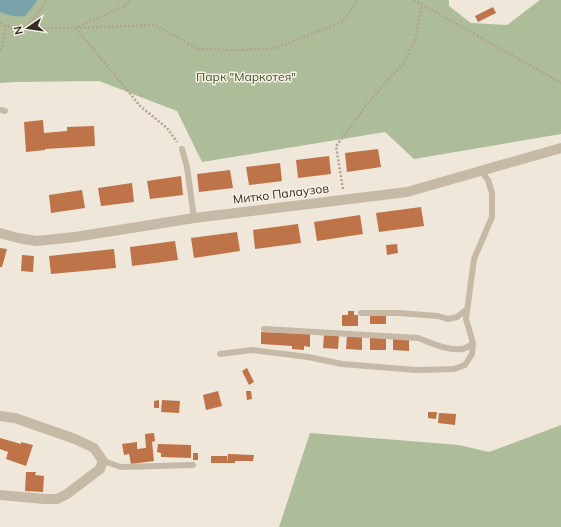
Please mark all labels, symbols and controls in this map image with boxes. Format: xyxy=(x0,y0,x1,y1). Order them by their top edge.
north arrow xyxy=(8,8,48,48)
text: N xyxy=(11,25,26,36)
park label: Парк "Маркотея" xyxy=(196,69,296,84)
street label: Митко Палаузов xyxy=(232,180,330,207)

